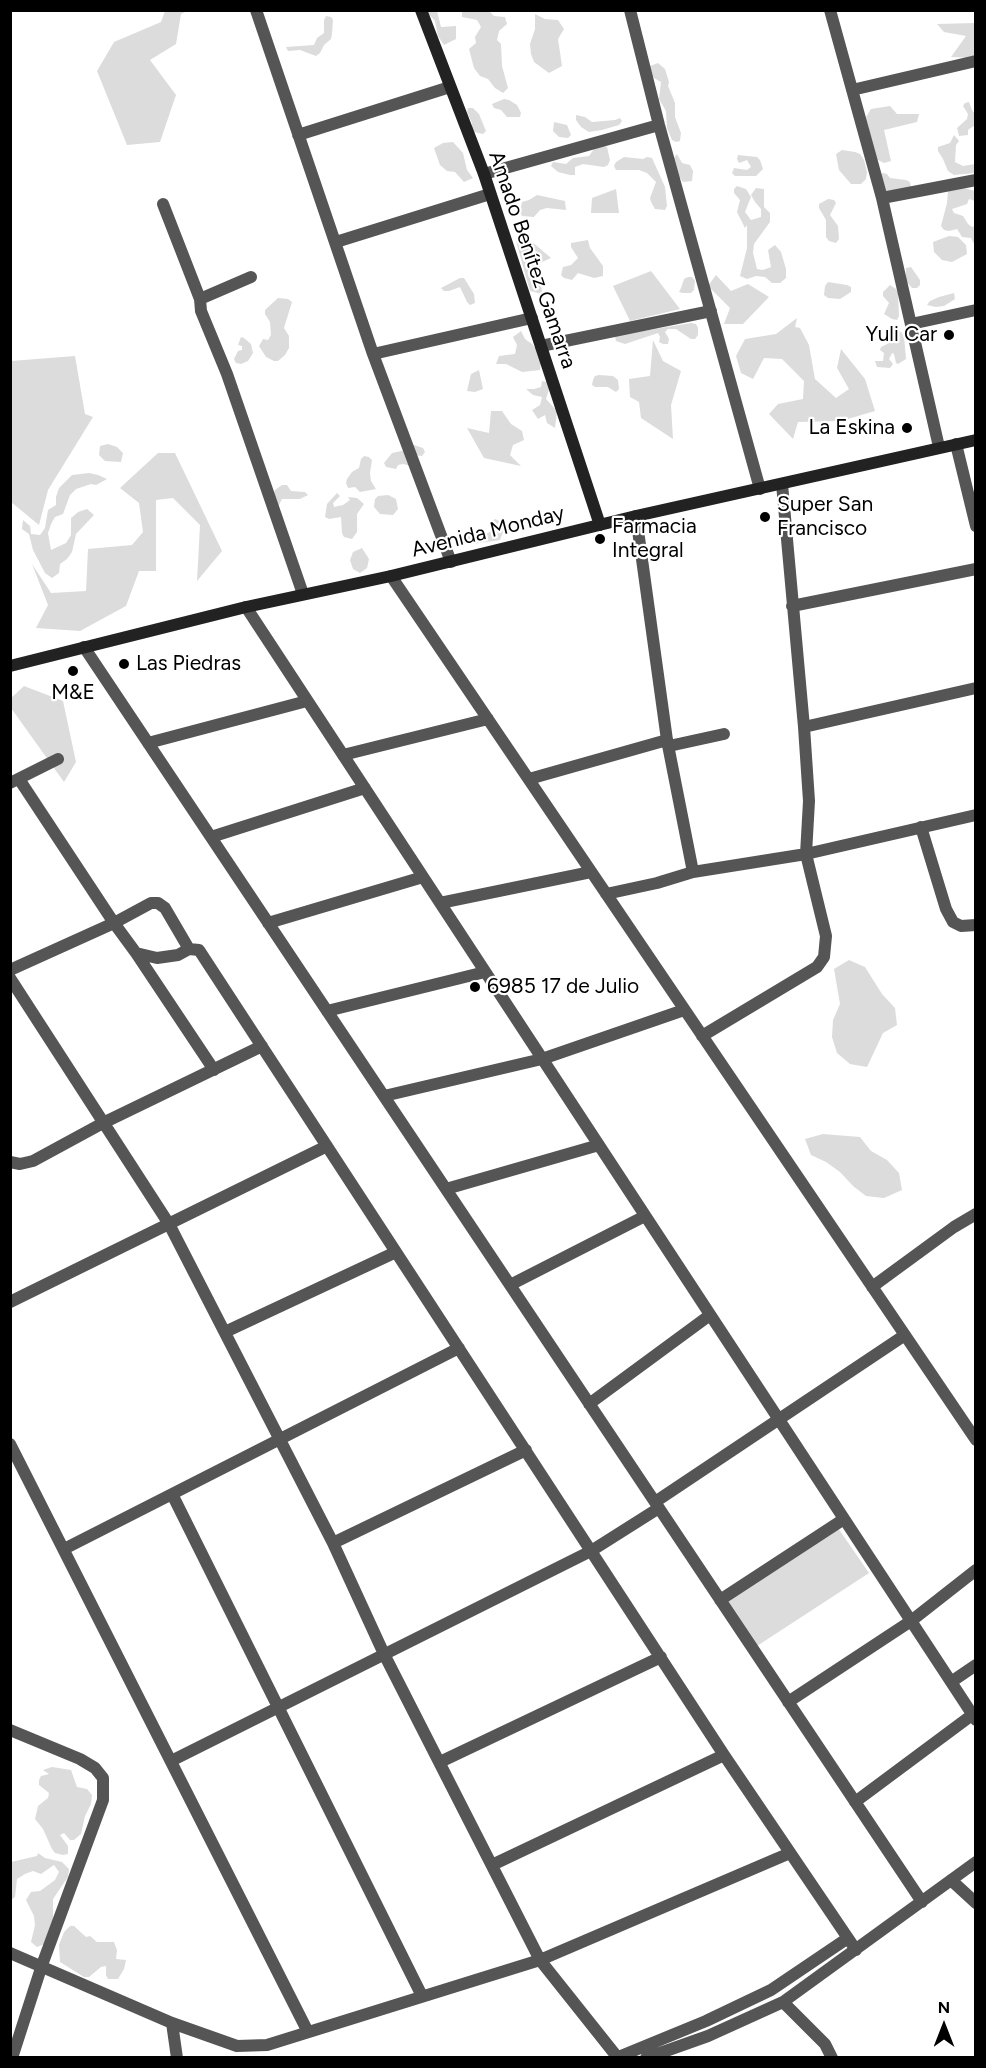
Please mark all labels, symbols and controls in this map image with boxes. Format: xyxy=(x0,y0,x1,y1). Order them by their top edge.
street label: Amado Benítez Gamarra xyxy=(483,148,581,372)
place label: Yuli Car xyxy=(866,322,937,348)
marker: Yuli Car xyxy=(942,328,956,342)
place label: La Eskina xyxy=(808,415,895,441)
marker: La Eskina xyxy=(900,421,914,435)
place label: Super San Francisco xyxy=(777,492,873,542)
street label: Avenida Monday xyxy=(409,501,567,563)
marker: Super San Francisco xyxy=(758,510,772,524)
place label: Farmacia Integral xyxy=(612,514,697,564)
marker: Farmacia Integral xyxy=(593,532,607,546)
place label: Las Piedras xyxy=(136,651,241,677)
marker: Las Piedras xyxy=(117,657,131,671)
marker: M&E xyxy=(66,664,80,678)
place label: M&E xyxy=(51,680,95,706)
place label: 6985 17 de Julio xyxy=(487,974,639,1000)
marker: 6985 17 de Julio xyxy=(468,980,482,994)
north arrow xyxy=(914,1996,974,2056)
text: N xyxy=(938,1998,950,2017)

